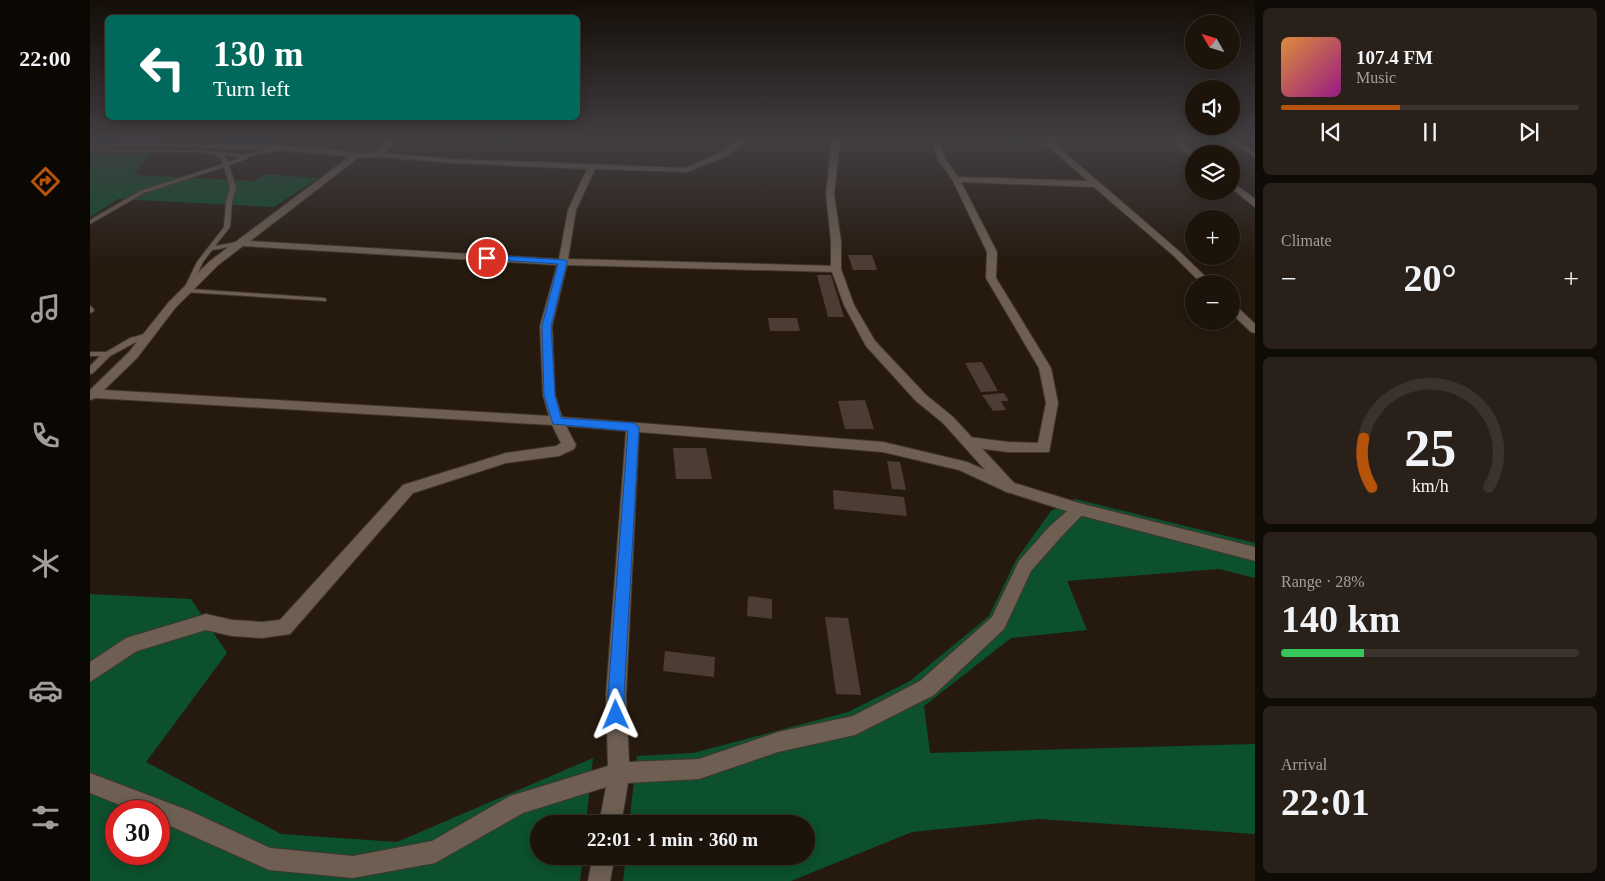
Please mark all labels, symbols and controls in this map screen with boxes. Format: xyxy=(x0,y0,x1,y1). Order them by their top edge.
north arrow xyxy=(1185,15,1240,70)
map controls xyxy=(1185,15,1240,330)
icon: left xyxy=(130,35,195,100)
text: 130 m xyxy=(213,35,303,74)
text: 22:00 xyxy=(19,46,71,71)
text: 107.4 FM xyxy=(1356,47,1433,68)
text: Music xyxy=(1356,69,1396,86)
text: Turn left xyxy=(213,76,290,101)
button: sound xyxy=(1185,80,1240,135)
icon: previous xyxy=(1317,118,1345,146)
icon: pause xyxy=(1416,118,1444,146)
icon: next xyxy=(1515,118,1543,146)
button: layers xyxy=(1185,145,1240,200)
icon: directions xyxy=(28,164,63,199)
button: + xyxy=(1185,210,1240,265)
text: Climate xyxy=(1281,232,1332,249)
pin xyxy=(466,237,508,279)
icon: arrive xyxy=(473,244,501,272)
text: 20° xyxy=(1403,257,1457,299)
text: − xyxy=(1281,263,1297,294)
text: + xyxy=(1563,263,1579,294)
button: − xyxy=(1185,275,1240,330)
icon: music xyxy=(28,291,63,326)
icon: phone xyxy=(28,418,63,453)
text: 25 xyxy=(1404,420,1456,477)
text: km/h xyxy=(1412,476,1448,496)
icon: climate xyxy=(28,546,63,581)
text: Range · 28% xyxy=(1281,573,1365,590)
text: 140 km xyxy=(1281,598,1400,640)
icon: car xyxy=(28,673,63,708)
position arrow xyxy=(589,688,641,740)
text: Arrival xyxy=(1281,756,1327,773)
text: 22:01 xyxy=(1281,781,1370,823)
icon: filters xyxy=(28,800,63,835)
speed limit sign: 30 xyxy=(105,800,170,865)
text: 22:01 · 1 min · 360 m xyxy=(587,829,758,850)

